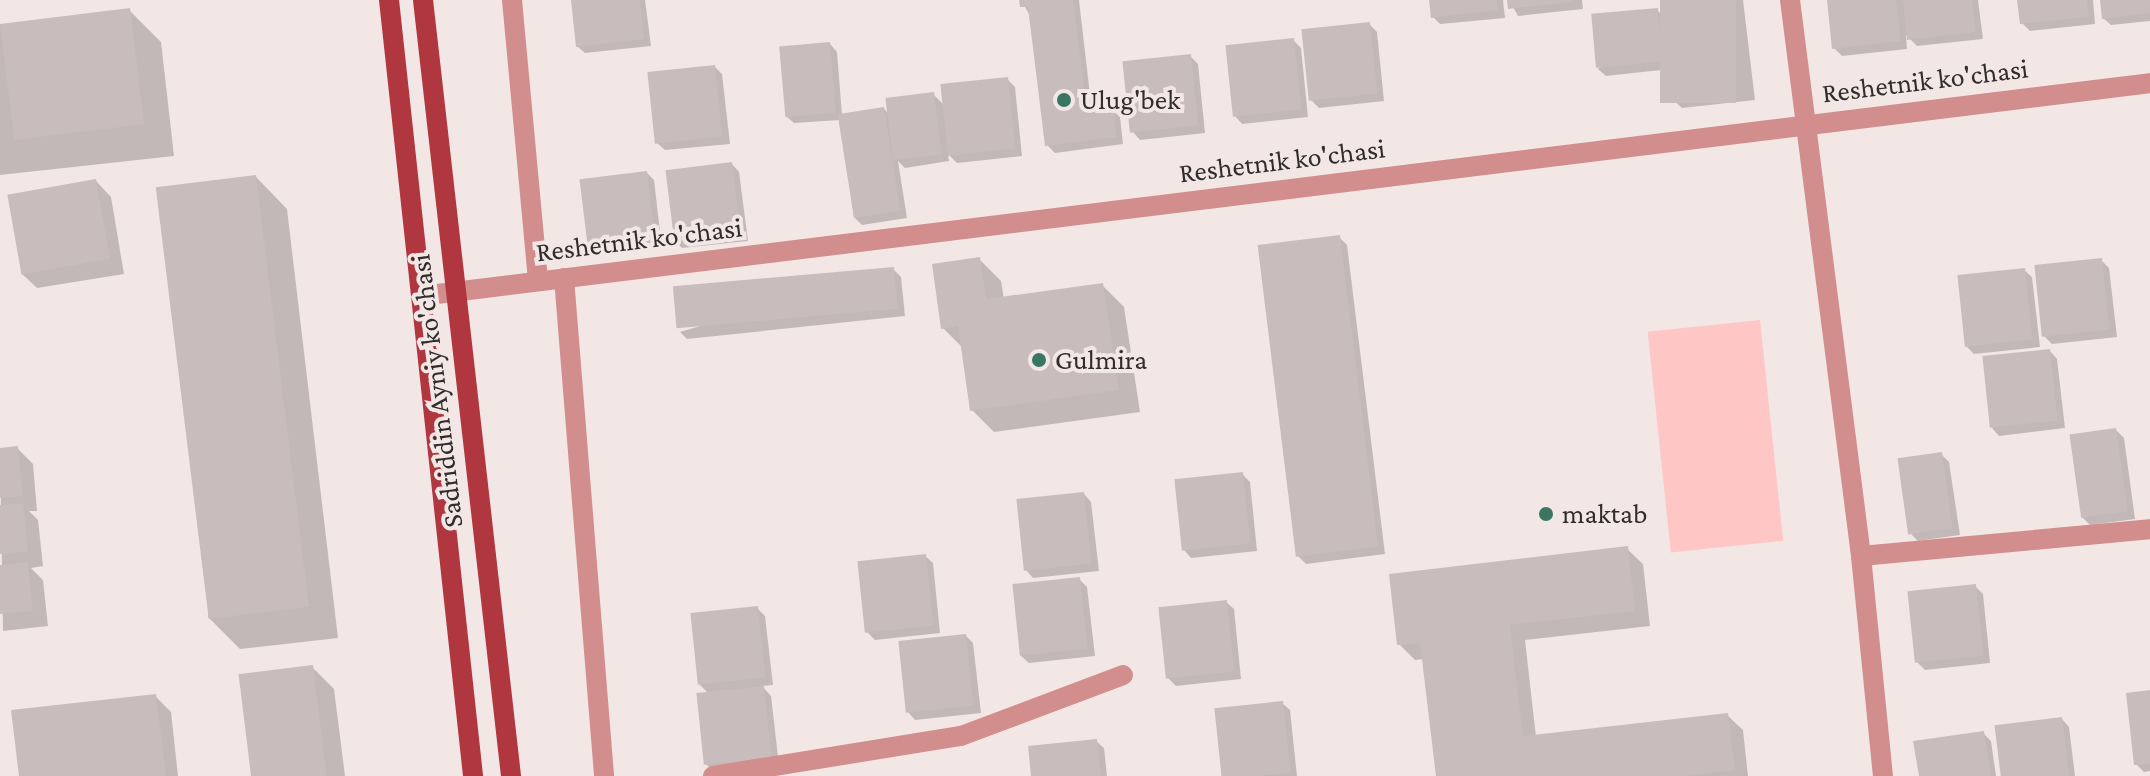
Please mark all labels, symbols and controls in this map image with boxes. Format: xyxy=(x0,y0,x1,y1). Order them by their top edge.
street label: Reshetnik ko'chasi xyxy=(1820,52,2030,110)
place label: Ulug'bek xyxy=(1080,83,1180,117)
marker: Ulug'bek xyxy=(1055,91,1073,109)
street label: Reshetnik ko'chasi xyxy=(1177,132,1387,190)
street label: Reshetnik ko'chasi xyxy=(534,211,744,269)
street label: Sadriddin Ayniy ko'chasi xyxy=(404,252,470,530)
place label: Gulmira xyxy=(1055,343,1147,377)
marker: Gulmira xyxy=(1030,351,1048,369)
place label: maktab xyxy=(1562,497,1647,531)
marker: maktab xyxy=(1537,505,1555,523)

